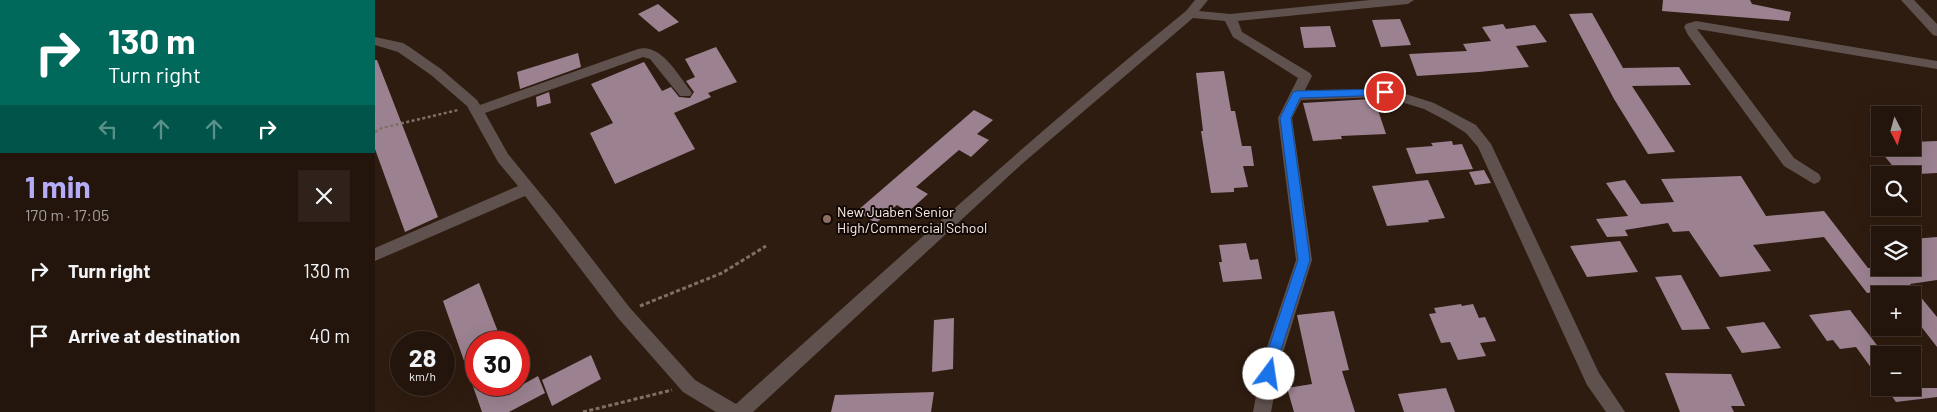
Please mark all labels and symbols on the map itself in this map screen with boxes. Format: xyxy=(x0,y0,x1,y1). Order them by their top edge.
pin xyxy=(1364,71,1406,113)
north arrow xyxy=(1871,106,1921,156)
place label: New Juaben Senior High/Commercial School xyxy=(837,203,987,236)
marker: New Juaben Senior High/Commercial School xyxy=(821,213,833,225)
speed limit sign: 30 xyxy=(465,331,530,396)
position arrow xyxy=(1242,347,1294,399)

